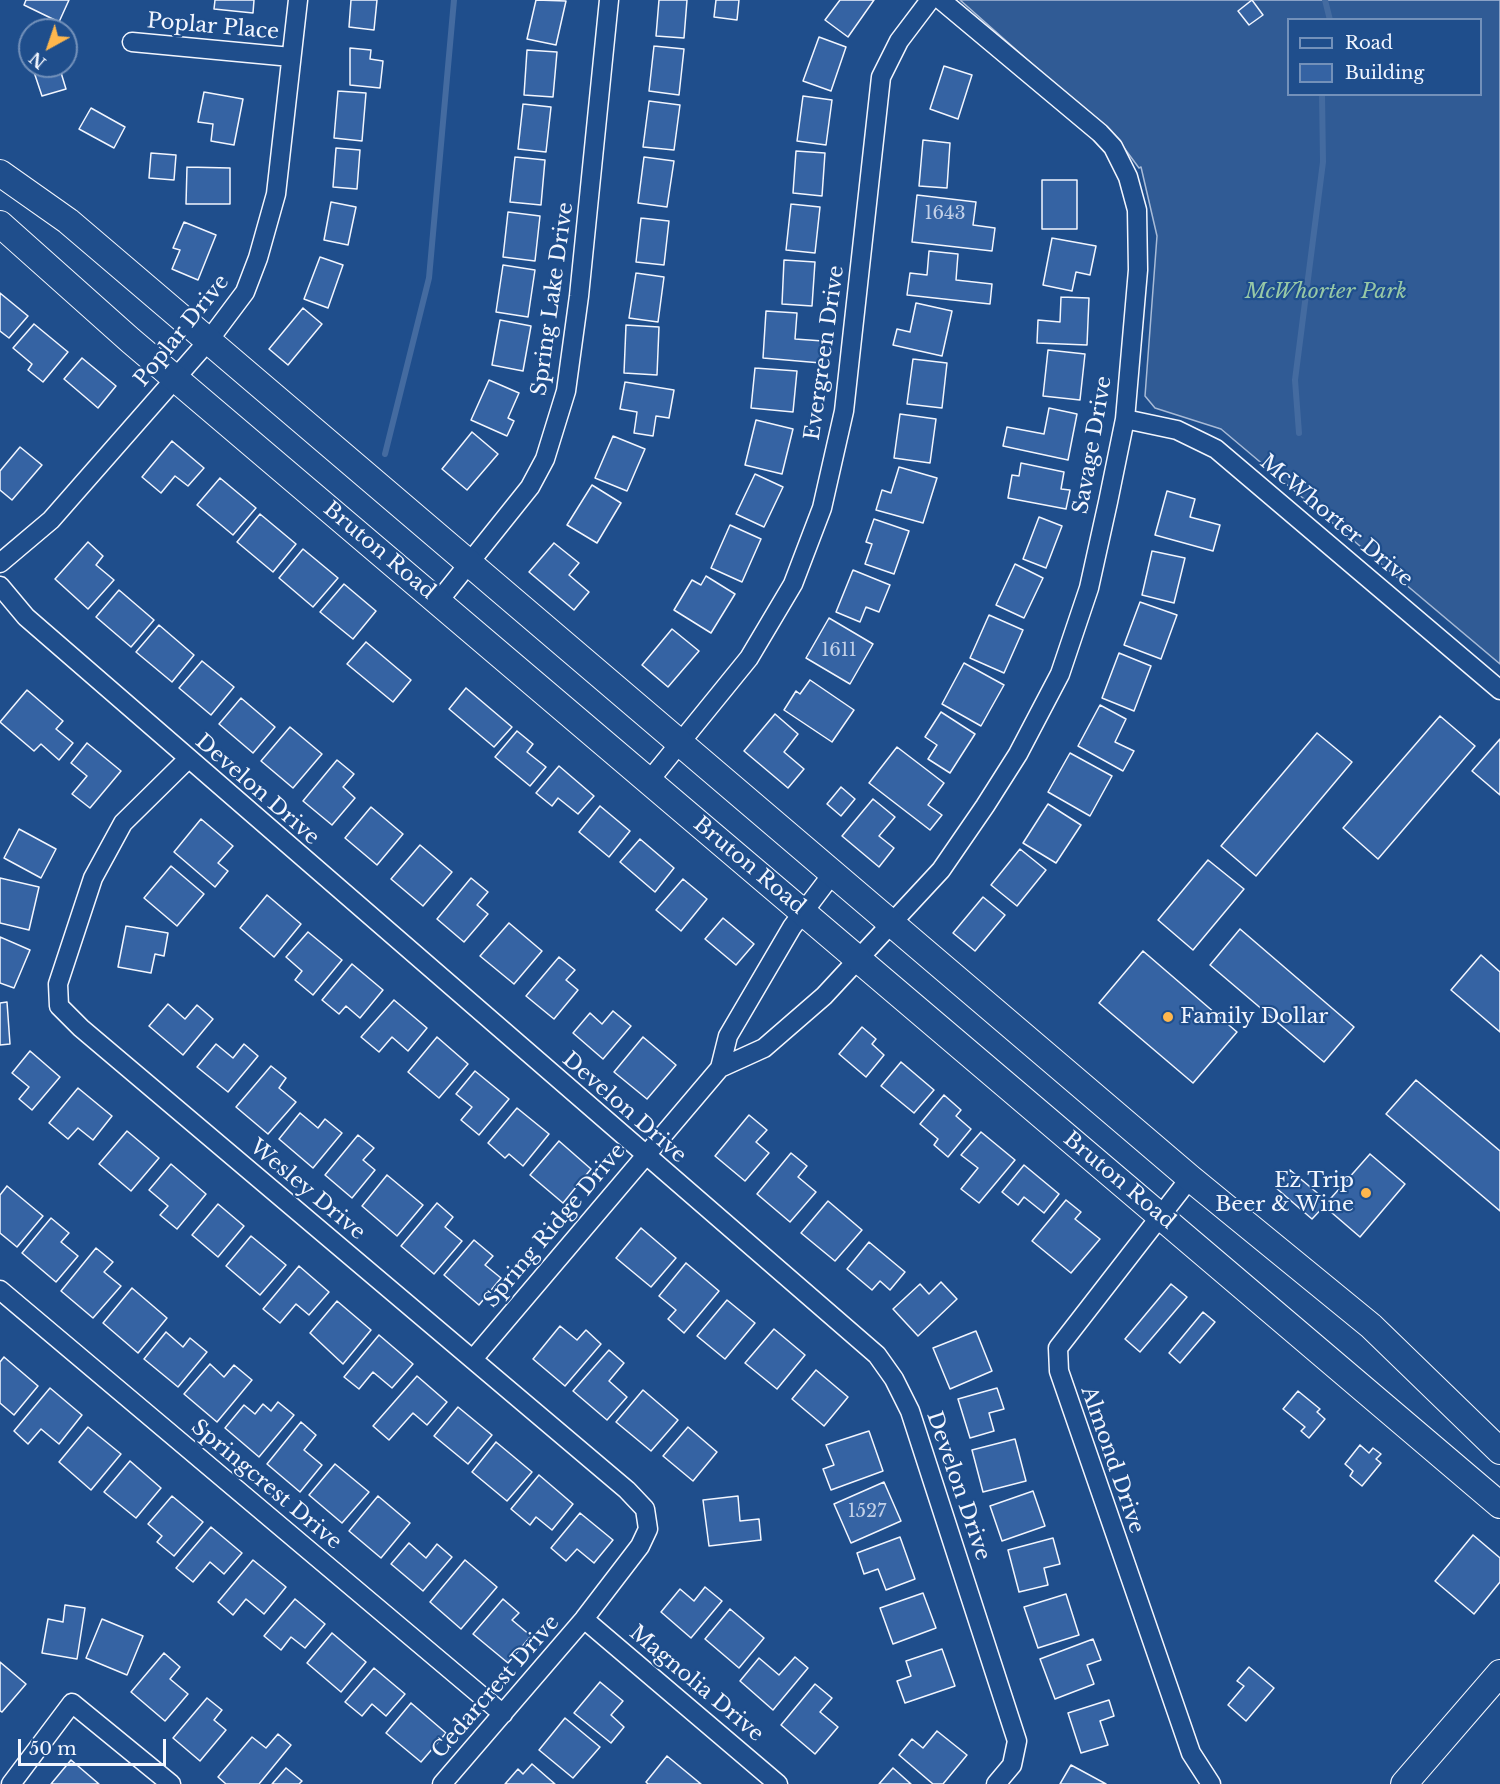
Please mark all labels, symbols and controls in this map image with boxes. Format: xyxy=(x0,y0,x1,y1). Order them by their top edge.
street label: Poplar Place xyxy=(146,9,280,45)
north arrow xyxy=(18,18,78,78)
legend xyxy=(1287,18,1482,96)
text: Road xyxy=(1345,32,1393,54)
text: N xyxy=(26,48,50,73)
text: Building xyxy=(1345,62,1424,84)
street label: Spring Lake Drive xyxy=(527,201,579,397)
house number: 1643 xyxy=(924,203,966,225)
street label: Evergreen Drive xyxy=(800,264,850,442)
street label: Poplar Drive xyxy=(129,270,235,392)
park label: McWhorter Park xyxy=(1245,279,1407,305)
street label: Savage Drive xyxy=(1068,374,1118,516)
street label: McWhorter Drive xyxy=(1254,450,1418,592)
street label: Bruton Road xyxy=(318,497,440,605)
house number: 1611 xyxy=(821,640,857,662)
street label: Develon Drive xyxy=(190,729,324,851)
street label: Bruton Road xyxy=(688,812,810,920)
place label: Family Dollar xyxy=(1180,1004,1328,1030)
marker: Family Dollar xyxy=(1161,1010,1175,1024)
street label: Develon Drive xyxy=(557,1047,691,1169)
street label: Bruton Road xyxy=(1058,1127,1180,1235)
street label: Wesley Drive xyxy=(244,1134,370,1246)
street label: Spring Ridge Drive xyxy=(479,1139,631,1313)
place label: Ez Trip Beer & Wine xyxy=(1215,1168,1354,1218)
marker: Ez Trip Beer & Wine xyxy=(1359,1186,1373,1200)
street label: Almond Drive xyxy=(1075,1383,1149,1537)
street label: Develon Drive xyxy=(921,1408,995,1564)
street label: Springcrest Drive xyxy=(186,1415,346,1555)
house number: 1527 xyxy=(848,1501,886,1523)
street label: Cedarcrest Drive xyxy=(427,1610,565,1764)
street label: Magnolia Drive xyxy=(624,1621,768,1747)
scale bar xyxy=(21,1727,170,1765)
text: 50 m xyxy=(29,1738,77,1760)

